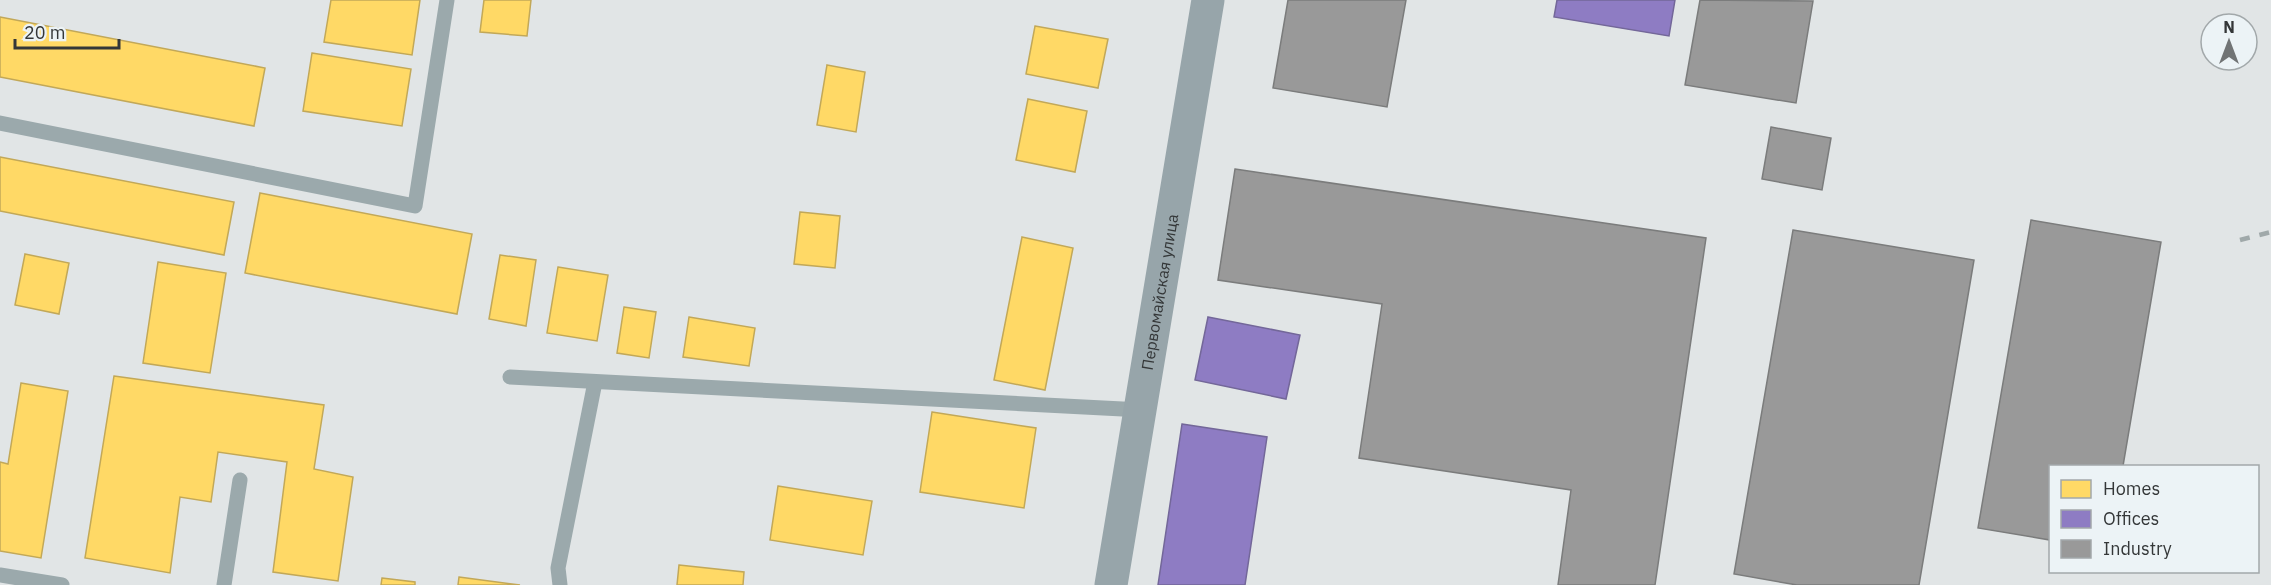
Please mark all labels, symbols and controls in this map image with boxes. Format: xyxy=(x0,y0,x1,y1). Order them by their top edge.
scale bar xyxy=(15,12,118,50)
north arrow xyxy=(2199,12,2259,72)
text: N xyxy=(2223,17,2235,37)
text: 20 m xyxy=(24,21,66,44)
street label: Первомайская улица xyxy=(1137,212,1182,372)
legend xyxy=(2049,465,2259,573)
text: Homes xyxy=(2103,477,2160,500)
text: Offices xyxy=(2103,507,2159,530)
text: Industry xyxy=(2103,537,2172,560)

